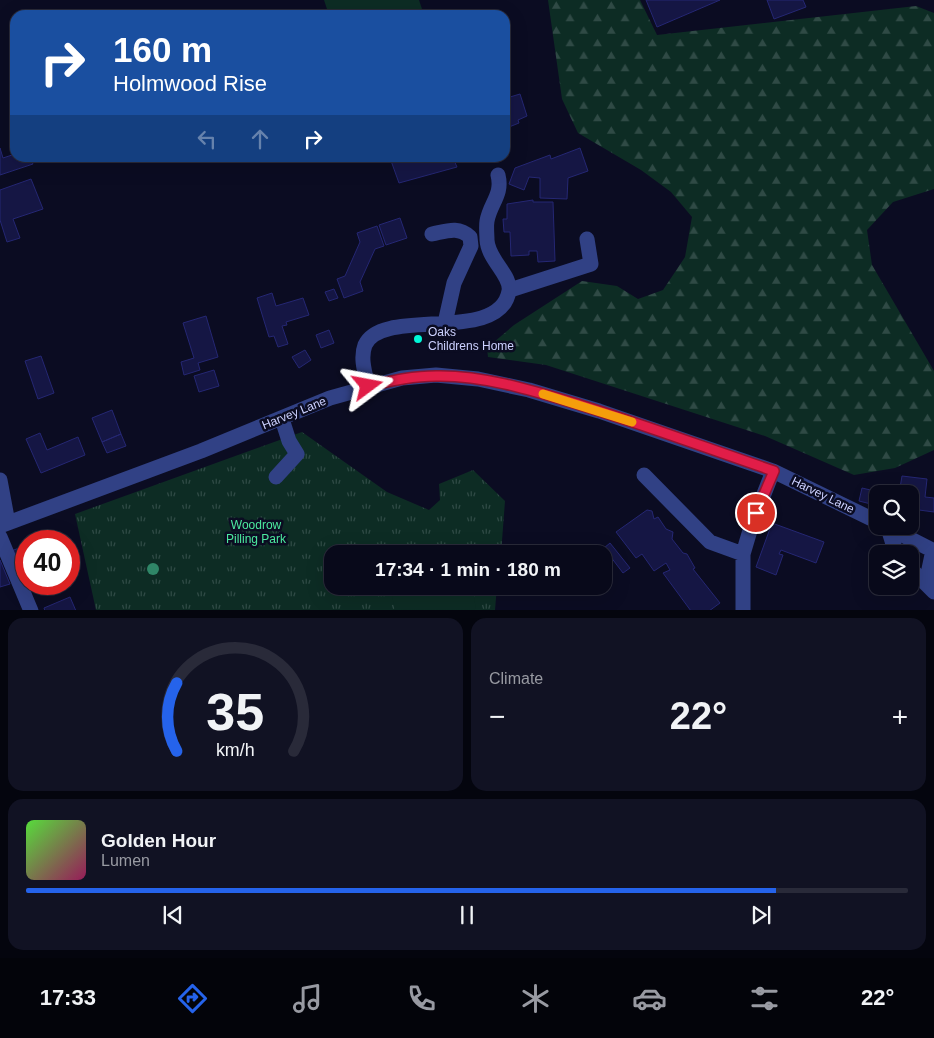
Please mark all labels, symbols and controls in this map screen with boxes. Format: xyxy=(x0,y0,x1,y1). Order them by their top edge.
icon: right xyxy=(30,30,95,95)
text: 160 m xyxy=(113,30,212,69)
text: Holmwood Rise xyxy=(113,71,267,96)
icon: left xyxy=(193,125,221,153)
icon: ahead xyxy=(246,125,274,153)
icon: right xyxy=(299,125,327,153)
place label: Oaks Childrens Home xyxy=(428,325,514,353)
marker: Oaks Childrens Home xyxy=(412,333,424,345)
position arrow xyxy=(341,359,393,411)
street label: Harvey Lane xyxy=(260,394,328,432)
street label: Harvey Lane xyxy=(789,474,857,516)
map controls xyxy=(869,485,919,595)
button: search xyxy=(869,485,919,535)
pin xyxy=(735,492,777,534)
icon: arrive xyxy=(742,499,770,527)
park label: Woodrow Pilling Park xyxy=(226,518,287,546)
speed limit sign: 40 xyxy=(15,530,80,595)
button: layers xyxy=(869,545,919,595)
text: 17:34 · 1 min · 180 m xyxy=(375,559,561,580)
text: Climate xyxy=(489,670,543,687)
text: 35 xyxy=(207,683,264,741)
text: 22° xyxy=(670,695,727,737)
text: − xyxy=(489,701,505,732)
text: + xyxy=(892,701,908,732)
text: km/h xyxy=(216,740,255,760)
text: Golden Hour xyxy=(101,830,216,851)
text: Lumen xyxy=(101,852,150,869)
icon: previous xyxy=(159,901,187,929)
icon: pause xyxy=(453,901,481,929)
icon: next xyxy=(747,901,775,929)
icon: directions xyxy=(175,981,210,1016)
icon: music xyxy=(290,981,325,1016)
icon: phone xyxy=(404,981,439,1016)
icon: climate xyxy=(518,981,553,1016)
icon: car xyxy=(632,981,667,1016)
icon: filters xyxy=(747,981,782,1016)
text: 17:33 xyxy=(40,985,96,1010)
text: 22° xyxy=(861,985,894,1010)

